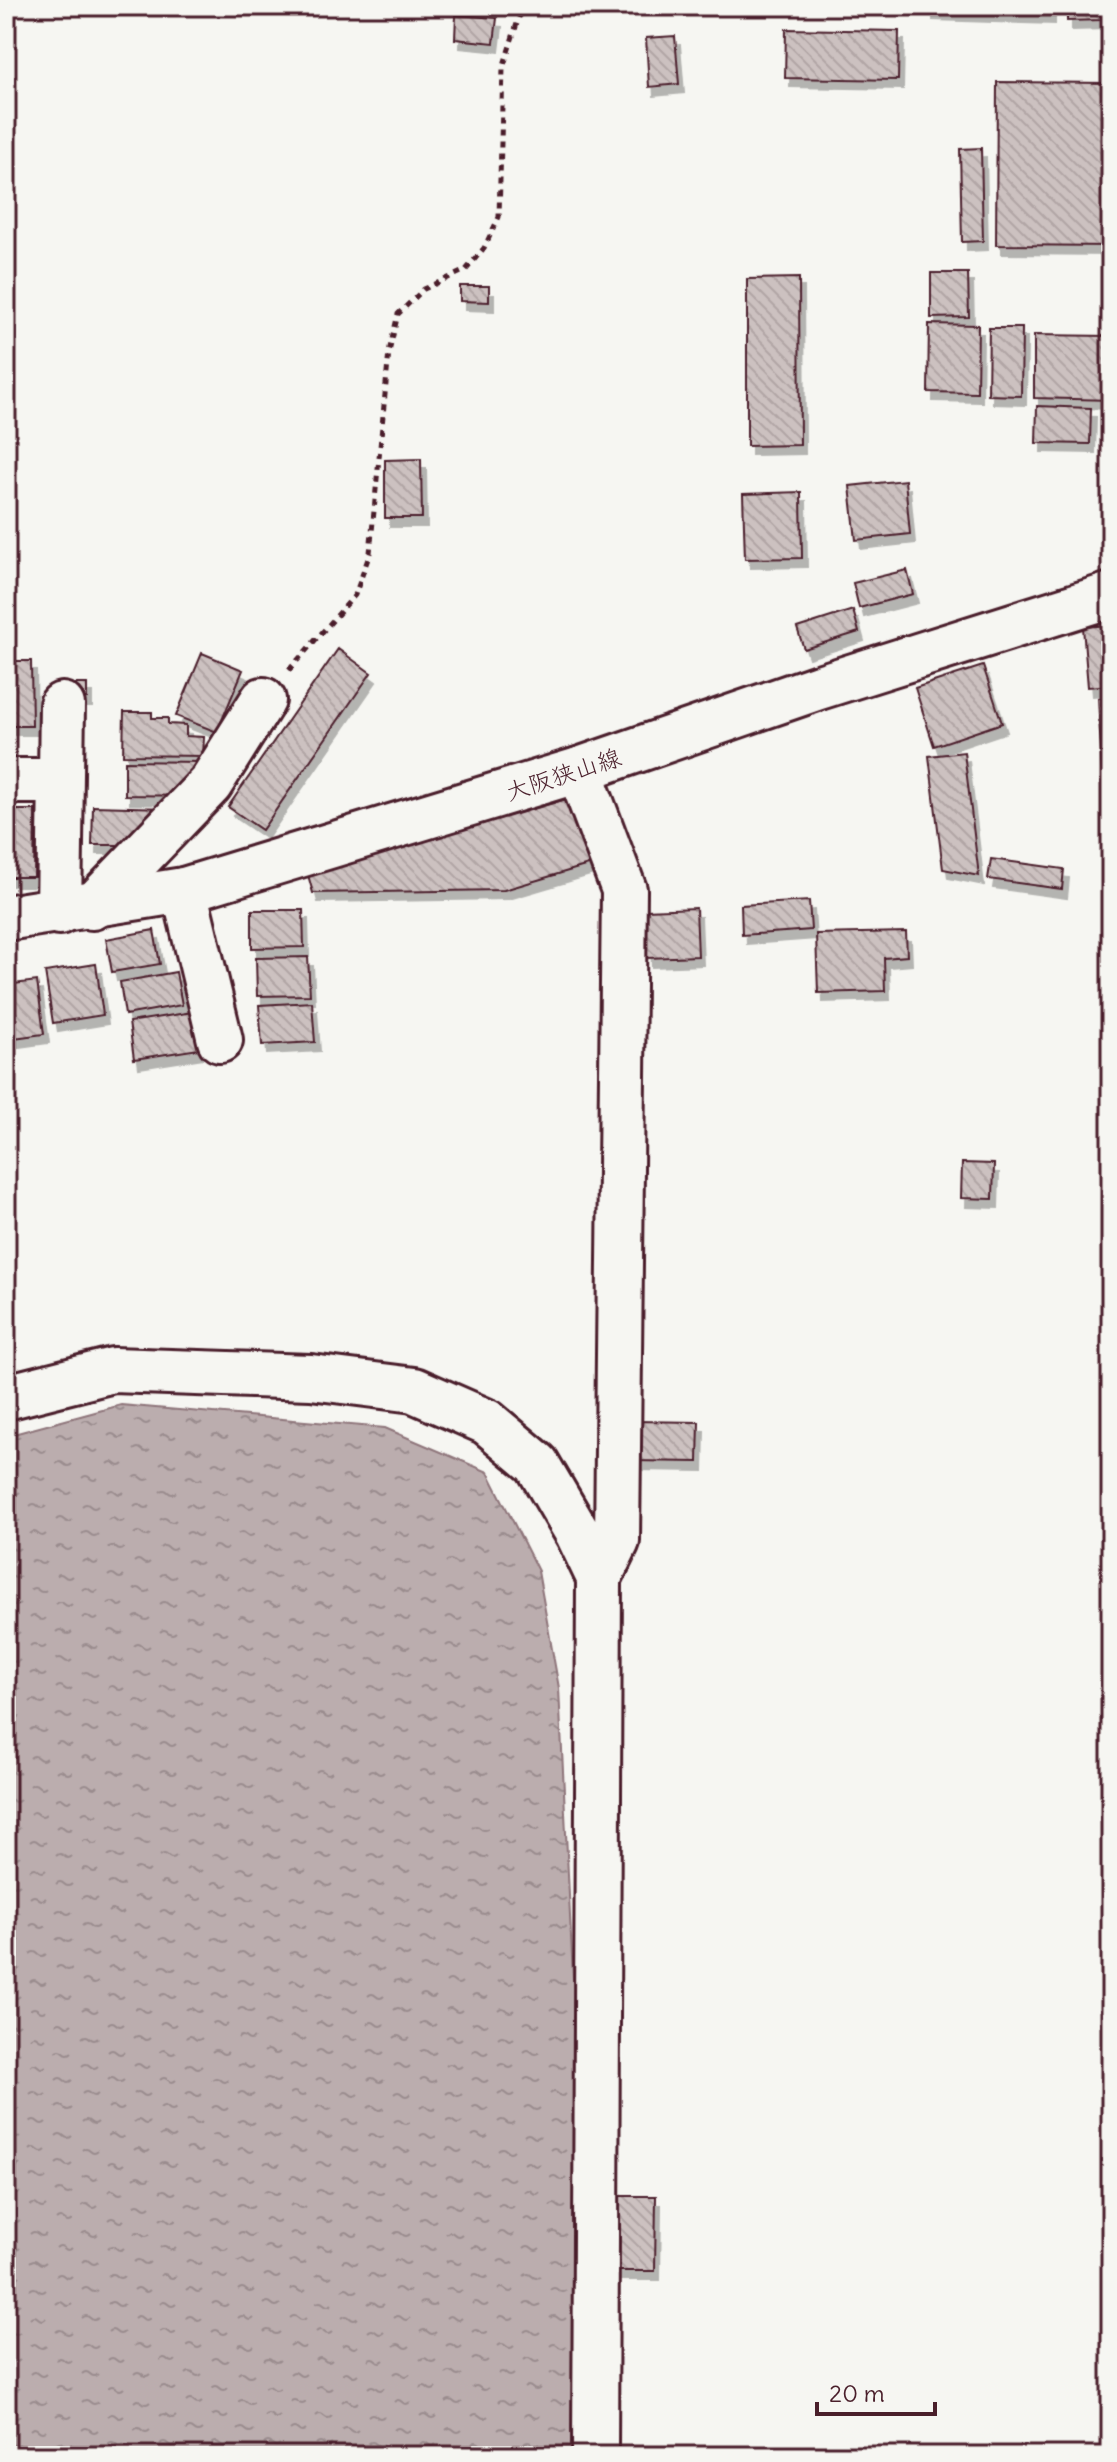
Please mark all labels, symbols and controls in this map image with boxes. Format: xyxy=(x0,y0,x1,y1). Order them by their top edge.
street label: 大阪狭山線 xyxy=(501,741,625,807)
scale bar xyxy=(817,2366,935,2416)
text: 20 m xyxy=(829,2378,885,2408)

